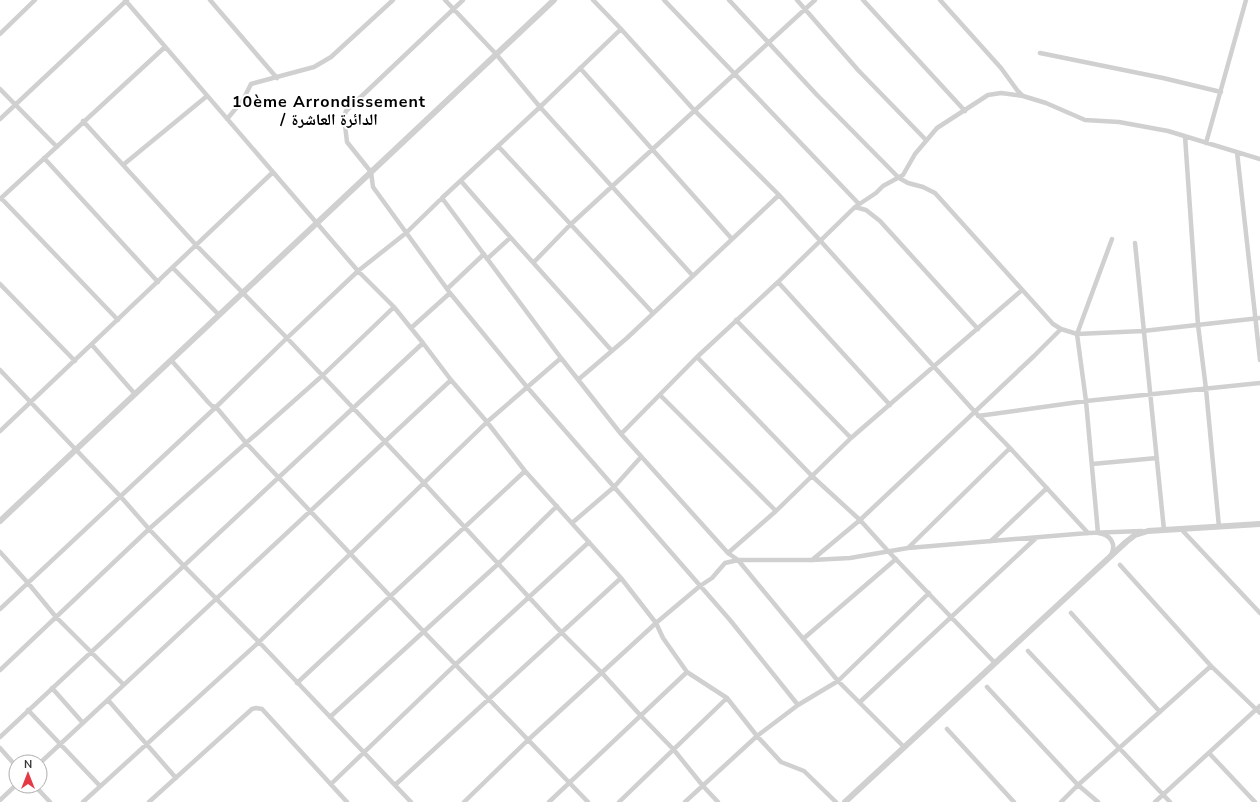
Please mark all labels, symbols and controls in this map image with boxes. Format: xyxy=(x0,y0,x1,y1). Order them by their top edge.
district label: 10ème Arrondissement / الدائرة العاشرة xyxy=(232,91,426,131)
north arrow xyxy=(8,754,48,794)
text: N xyxy=(24,757,32,772)

